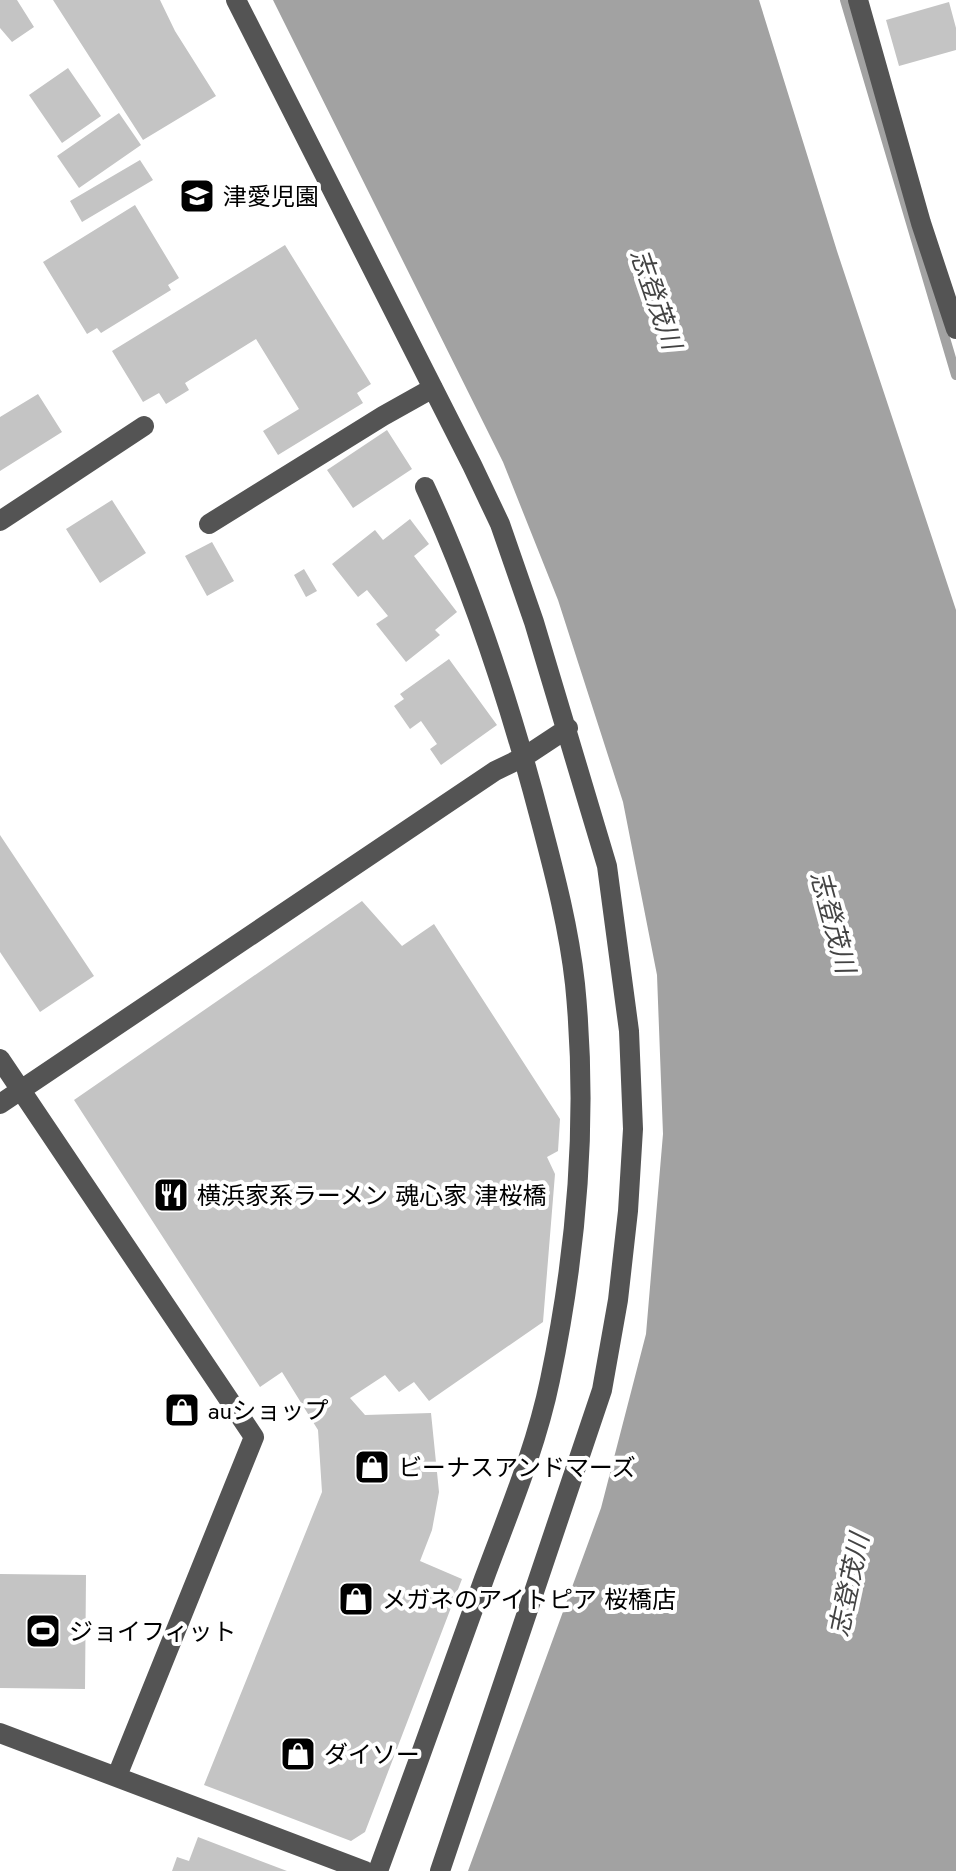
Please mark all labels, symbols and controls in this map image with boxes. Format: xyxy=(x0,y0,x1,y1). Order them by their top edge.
school or university icon: 津愛児園 xyxy=(178,177,216,215)
place label: 津愛児園 xyxy=(223,179,319,214)
water label: 志登茂川 xyxy=(621,244,692,357)
water label: 志登茂川 xyxy=(801,867,866,980)
restaurant icon: 横浜家系ラーメン 魂心家 津桜橋 xyxy=(152,1176,190,1214)
place label: 横浜家系ラーメン 魂心家 津桜橋 xyxy=(197,1178,546,1213)
shop icon: auショップ xyxy=(163,1391,201,1429)
place label: auショップ xyxy=(208,1393,328,1428)
shop icon: ビーナスアンドマーズ xyxy=(353,1448,391,1486)
place label: ビーナスアンドマーズ xyxy=(398,1450,636,1485)
water label: 志登茂川 xyxy=(820,1527,879,1640)
shop icon: メガネのアイトピア 桜橋店 xyxy=(337,1580,375,1618)
place label: メガネのアイトピア 桜橋店 xyxy=(382,1582,676,1617)
sports icon: ジョイフィット xyxy=(24,1612,62,1650)
place label: ジョイフィット xyxy=(69,1614,237,1649)
shop icon: ダイソー xyxy=(279,1735,317,1773)
place label: ダイソー xyxy=(324,1737,420,1772)

